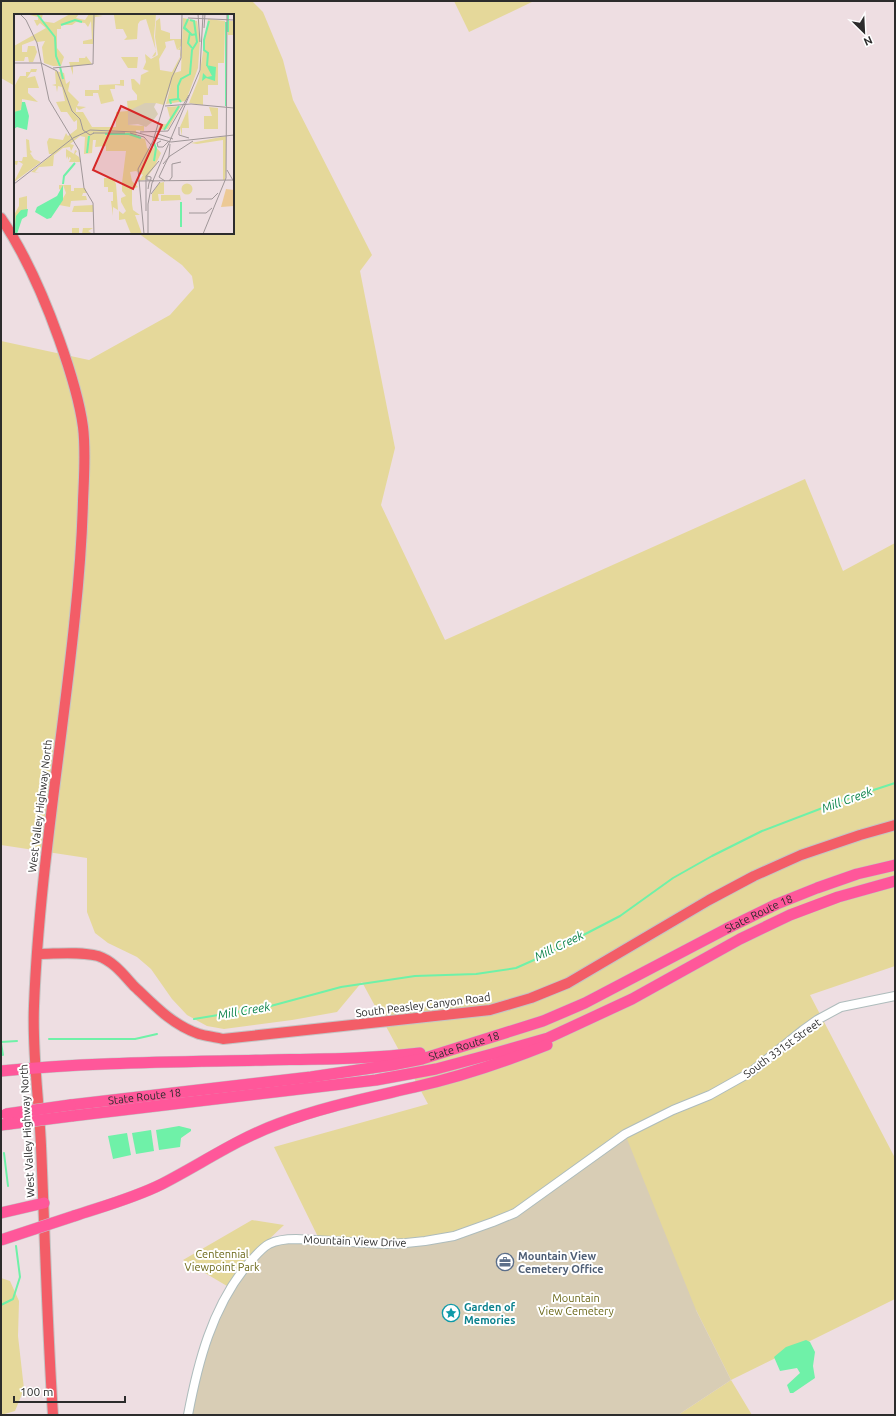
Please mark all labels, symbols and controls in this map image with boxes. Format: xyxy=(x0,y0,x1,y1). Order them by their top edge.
north arrow xyxy=(844,12,884,52)
inset map xyxy=(14,14,234,234)
text: N xyxy=(862,34,874,48)
street label: West Valley Highway North xyxy=(26,739,54,873)
water label: Mill Creek xyxy=(820,784,875,815)
street label: State Route 18 xyxy=(723,892,794,935)
water label: Mill Creek xyxy=(532,928,586,963)
street label: South Peasley Canyon Road xyxy=(355,991,491,1019)
water label: Mill Creek xyxy=(217,999,272,1022)
street label: South 331st Street xyxy=(741,1016,824,1080)
street label: State Route 18 xyxy=(427,1029,501,1063)
street label: West Valley Highway North xyxy=(18,1064,36,1198)
street label: State Route 18 xyxy=(107,1086,182,1107)
street label: Mountain View Drive xyxy=(303,1233,407,1249)
park label: Centennial Viewpoint Park xyxy=(184,1248,260,1273)
place label: Mountain View Cemetery Office xyxy=(518,1250,604,1275)
office icon: Mountain View Cemetery Office xyxy=(495,1252,515,1272)
park label: Mountain View Cemetery xyxy=(538,1292,614,1317)
place label: Garden of Memories xyxy=(464,1301,516,1326)
place icon: Garden of Memories xyxy=(441,1303,461,1323)
scale bar xyxy=(14,1378,125,1404)
text: 100 m xyxy=(20,1385,53,1398)

